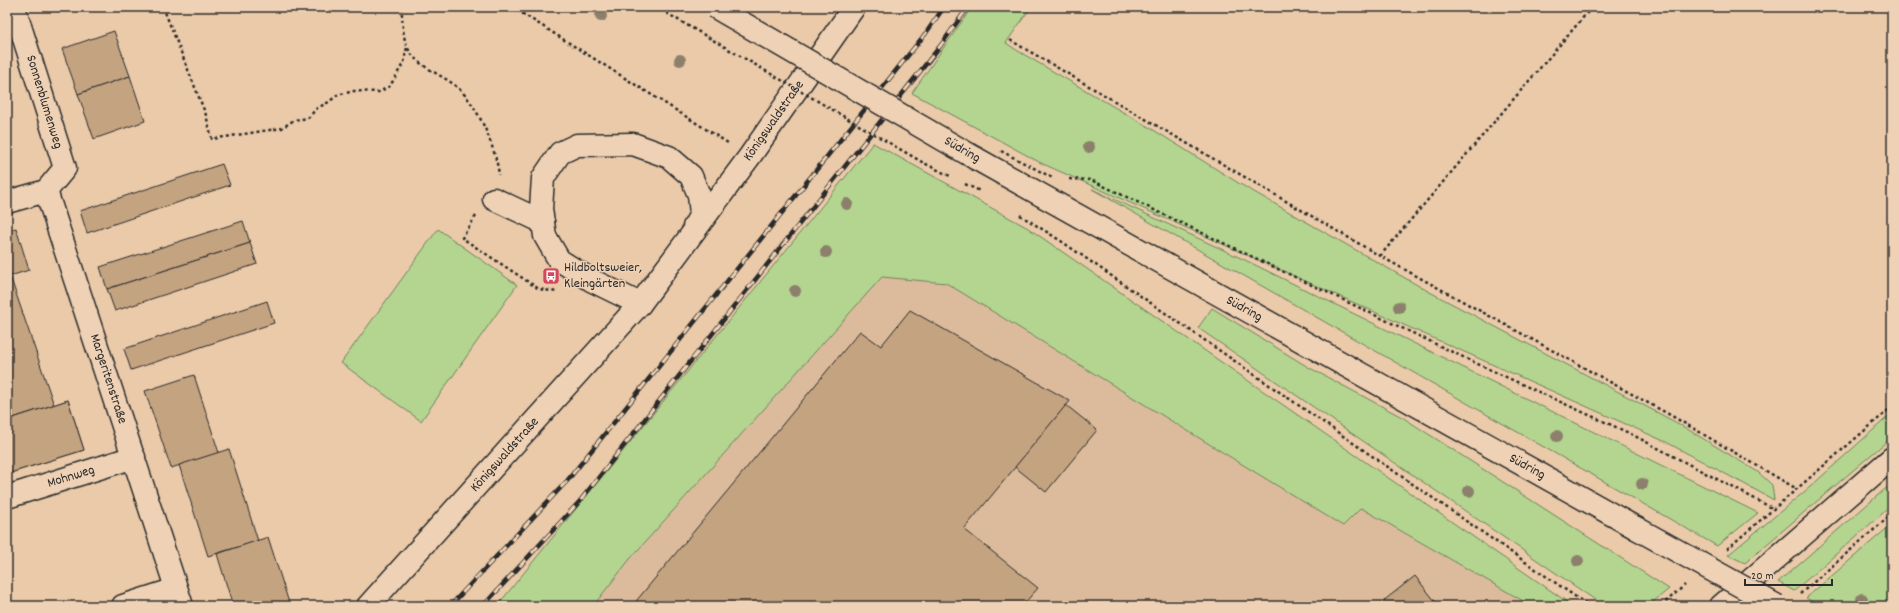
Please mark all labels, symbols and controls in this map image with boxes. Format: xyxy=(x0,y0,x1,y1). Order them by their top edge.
street label: Sonnenblumenweg xyxy=(20,53,68,151)
street label: Königswaldstraße xyxy=(739,76,809,166)
street label: Südring xyxy=(940,132,984,168)
place label: Hildboltsweier, Kleingärten xyxy=(564,258,642,294)
bus stop icon: Hildboltsweier, Kleingärten xyxy=(541,266,561,286)
street label: Südring xyxy=(1222,291,1266,327)
street label: Margeritenstraße xyxy=(84,331,132,427)
street label: Königswaldstraße xyxy=(466,413,544,497)
street label: Südring xyxy=(1505,449,1549,485)
street label: Mohnweg xyxy=(45,460,97,494)
scale bar xyxy=(1745,561,1832,587)
text: 20 m xyxy=(1751,568,1774,585)

